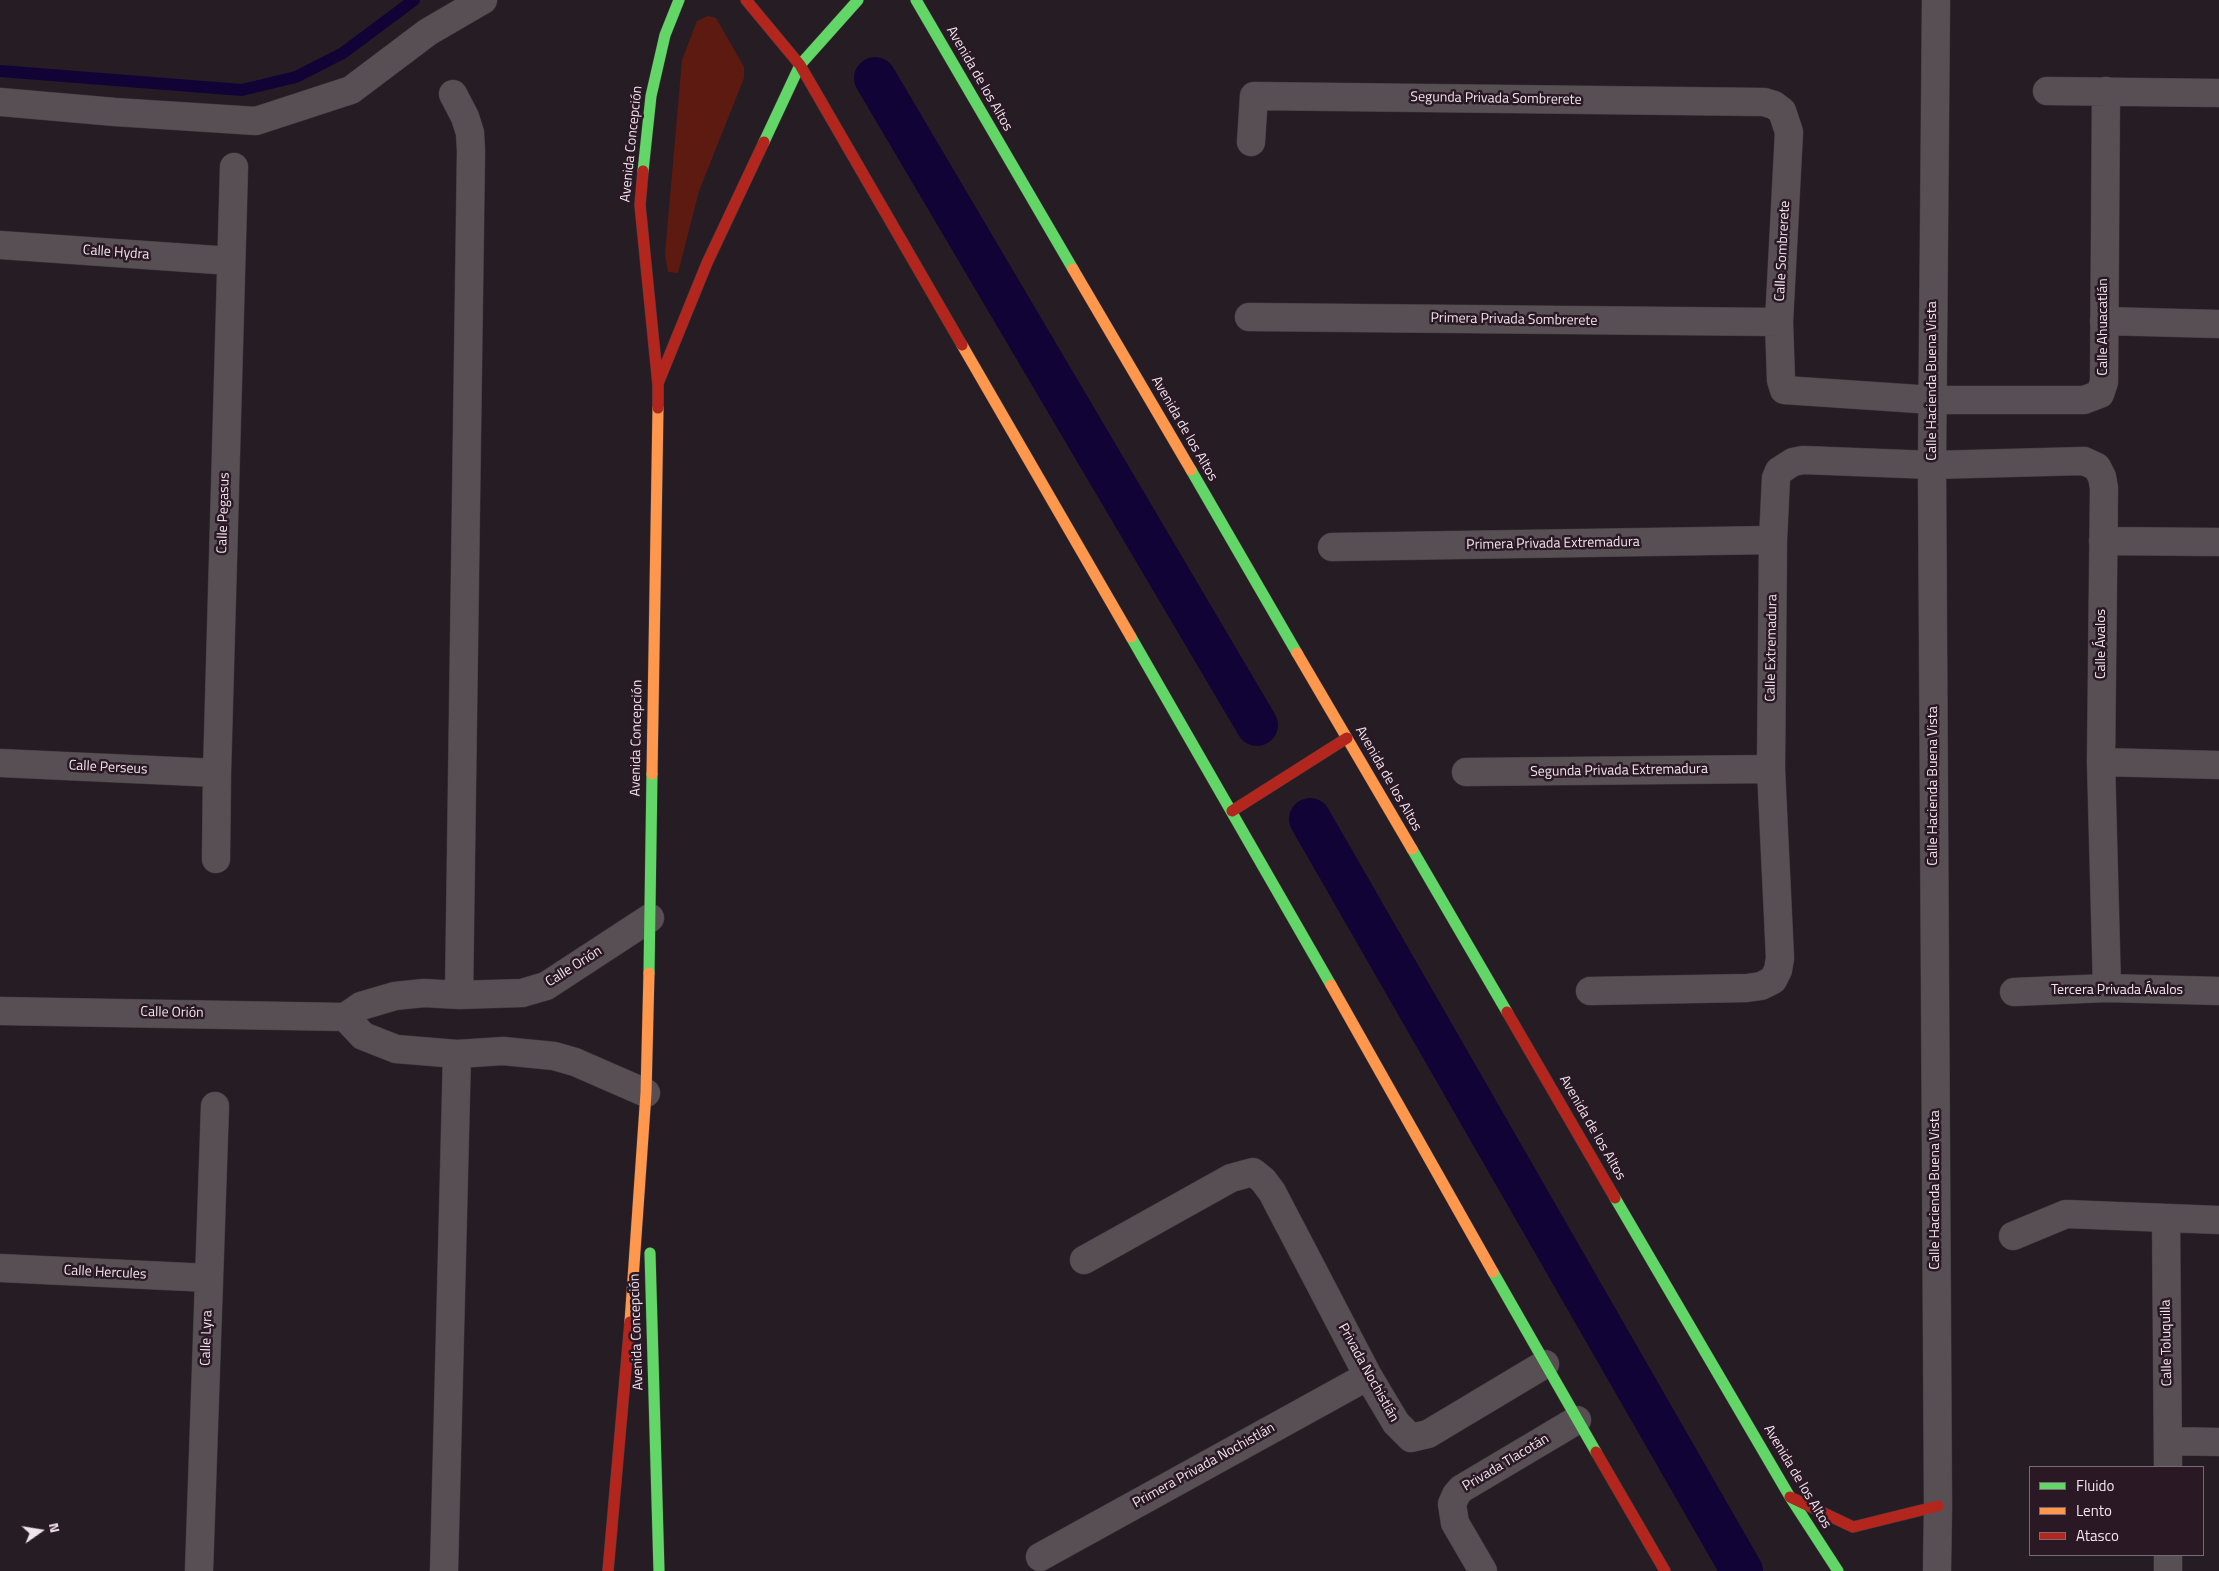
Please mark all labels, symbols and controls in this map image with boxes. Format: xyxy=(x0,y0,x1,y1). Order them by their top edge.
street label: Avenida de los Altos xyxy=(942,24,1016,134)
street label: Avenida Concepción xyxy=(618,85,646,203)
street label: Segunda Privada Sombrerete xyxy=(1410,89,1582,109)
street label: Calle Sombrerete xyxy=(1772,200,1794,302)
street label: Calle Hydra xyxy=(82,242,150,264)
street label: Calle Ahuacatlán xyxy=(2096,278,2112,376)
street label: Calle Hacienda Buena Vista xyxy=(1925,301,1941,461)
street label: Primera Privada Sombrerete xyxy=(1430,310,1598,330)
street label: Avenida de los Altos xyxy=(1147,374,1221,484)
street label: Calle Pegasus xyxy=(214,472,234,554)
street label: Primera Privada Extremadura xyxy=(1466,534,1640,554)
street label: Calle Extremadura xyxy=(1763,594,1781,702)
street label: Calle Ávalos xyxy=(2094,609,2110,679)
street label: Avenida Concepción xyxy=(628,679,646,797)
street label: Calle Hacienda Buena Vista xyxy=(1926,706,1942,866)
street label: Avenida de los Altos xyxy=(1351,724,1425,834)
street label: Calle Perseus xyxy=(68,758,148,778)
street label: Segunda Privada Extremadura xyxy=(1530,761,1708,781)
street label: Calle Orión xyxy=(543,943,605,991)
street label: Tercera Privada Ávalos xyxy=(2051,983,2183,999)
street label: Calle Orión xyxy=(140,1004,204,1022)
street label: Avenida de los Altos xyxy=(1555,1073,1629,1183)
street label: Calle Hacienda Buena Vista xyxy=(1928,1110,1944,1270)
street label: Calle Hercules xyxy=(63,1262,147,1284)
street label: Avenida Concepción xyxy=(627,1273,647,1391)
street label: Calle Toluquilla xyxy=(2158,1299,2176,1387)
street label: Calle Lyra xyxy=(198,1310,216,1366)
street label: Privada Nochistlán xyxy=(1334,1321,1402,1425)
street label: Primera Privada Nochistlán xyxy=(1130,1420,1278,1512)
street label: Avenida de los Altos xyxy=(1759,1422,1835,1532)
street label: Privada Tlacotán xyxy=(1460,1431,1552,1495)
legend xyxy=(2029,1466,2204,1556)
text: Fluido xyxy=(2076,1474,2114,1497)
text: Lento xyxy=(2076,1499,2112,1522)
north arrow xyxy=(15,1506,65,1556)
text: N xyxy=(44,1520,66,1535)
text: Atasco xyxy=(2076,1524,2119,1547)

